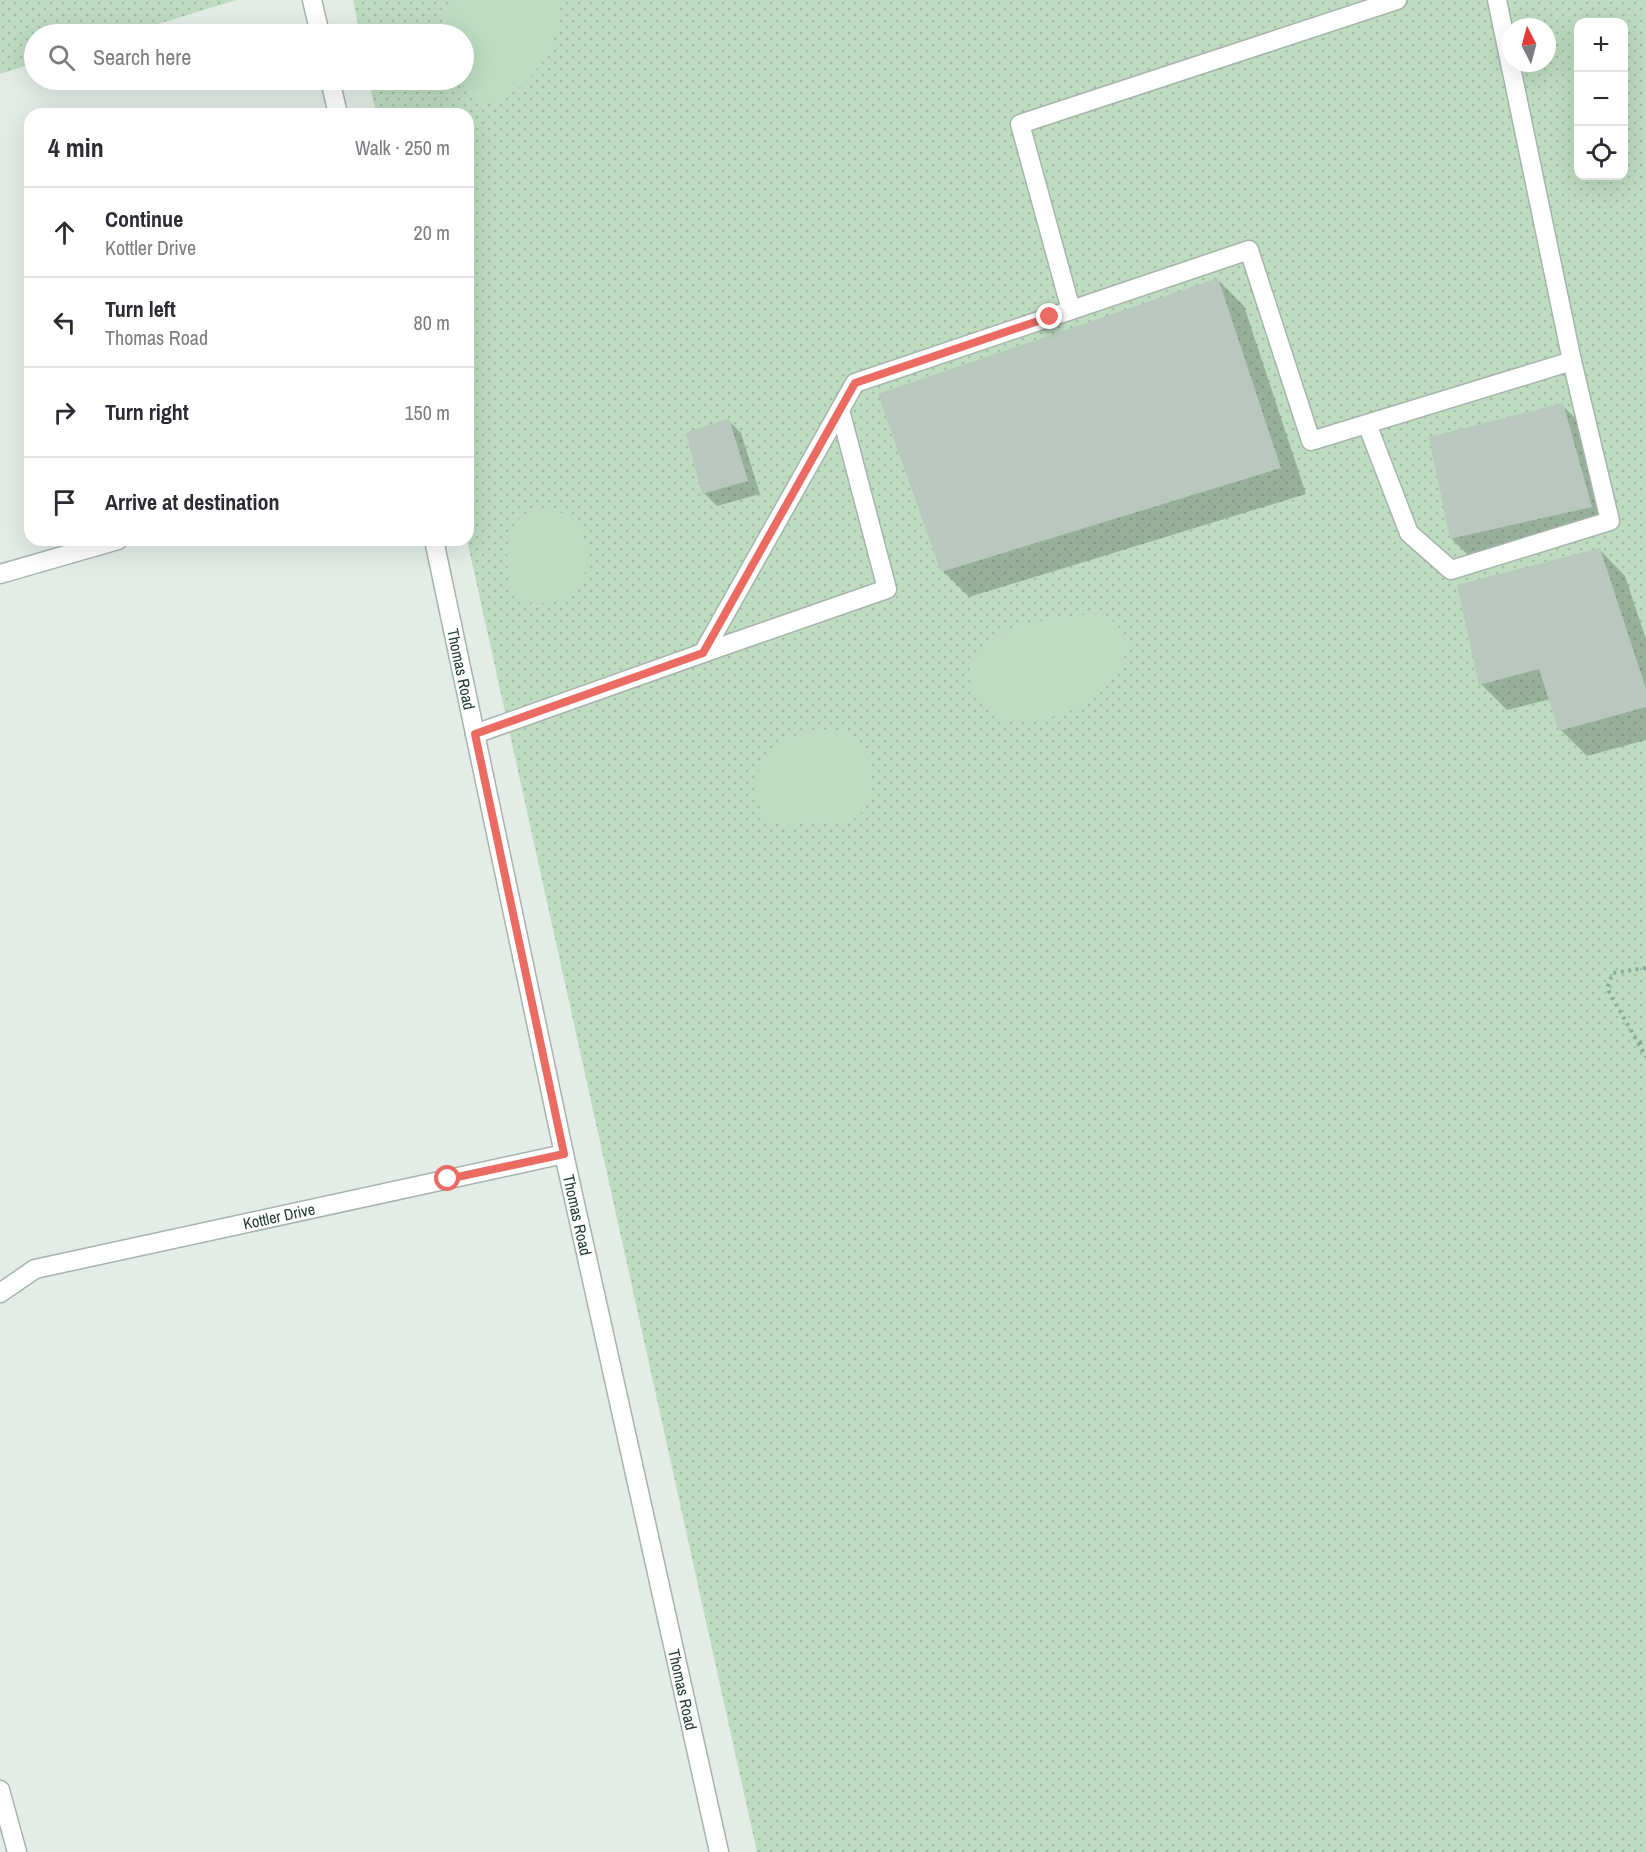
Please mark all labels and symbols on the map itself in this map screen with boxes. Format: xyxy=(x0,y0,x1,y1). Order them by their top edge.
north arrow xyxy=(1502,18,1556,72)
route end xyxy=(1036,303,1062,329)
street label: Thomas Road xyxy=(442,627,481,712)
route start xyxy=(434,1165,460,1191)
street label: Thomas Road xyxy=(558,1172,597,1258)
street label: Kottler Drive xyxy=(241,1197,317,1234)
street label: Thomas Road xyxy=(663,1647,703,1732)

